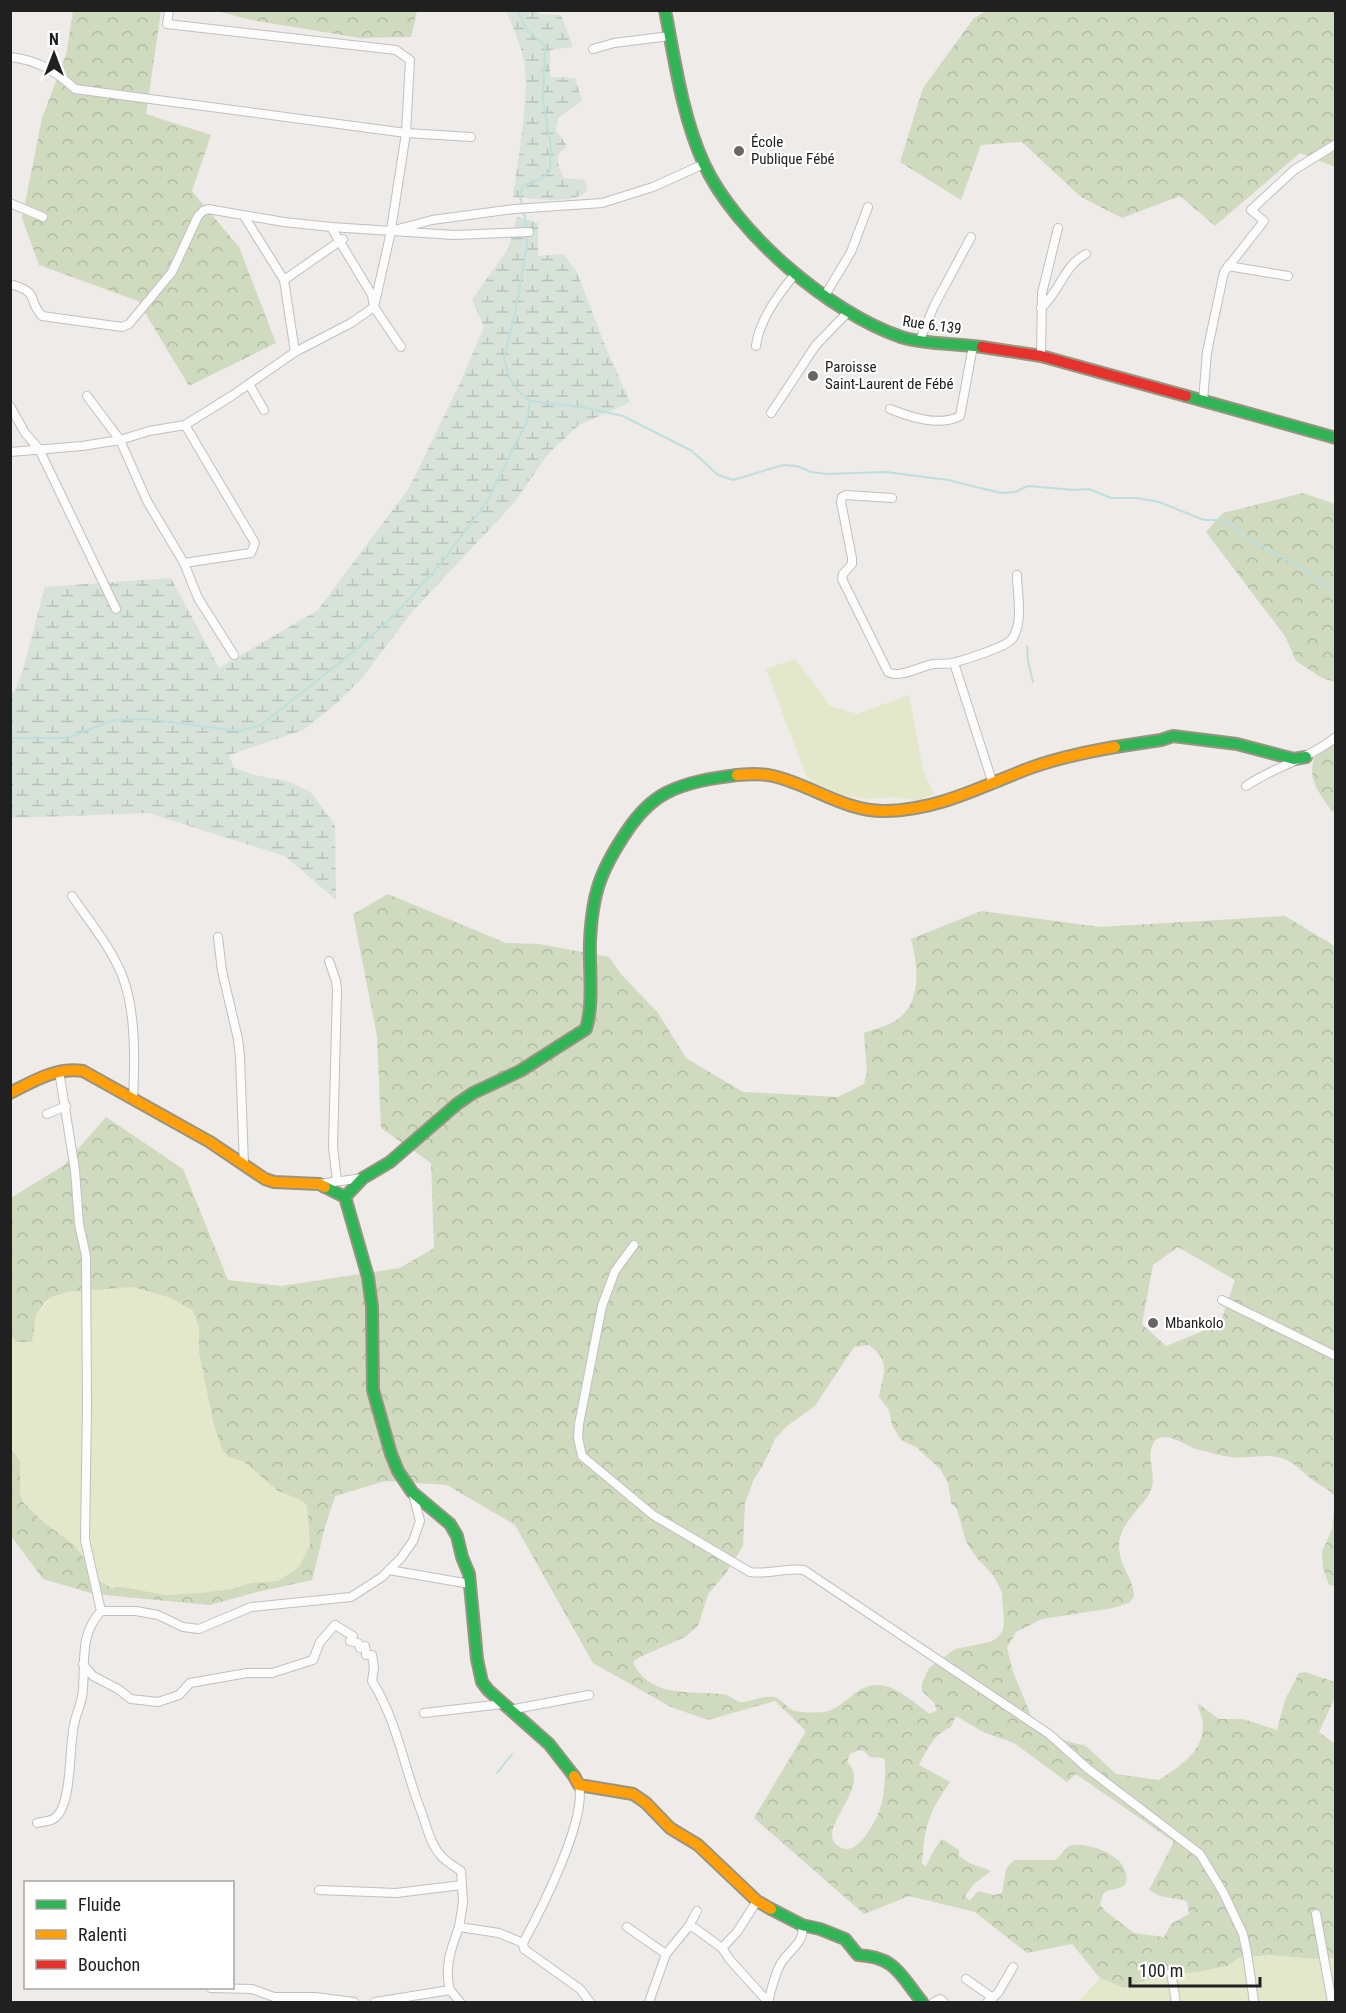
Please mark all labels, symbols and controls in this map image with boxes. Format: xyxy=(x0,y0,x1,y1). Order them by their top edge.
north arrow xyxy=(24,24,84,84)
text: N xyxy=(49,30,59,49)
place label: École Publique Fébé xyxy=(751,133,835,168)
marker: École Publique Fébé xyxy=(732,144,746,158)
street label: Rue 6.139 xyxy=(901,312,963,338)
place label: Paroisse Saint-Laurent de Fébé xyxy=(825,358,953,393)
marker: Paroisse Saint-Laurent de Fébé xyxy=(806,369,820,383)
place label: Mbankolo xyxy=(1165,1314,1223,1332)
marker: Mbankolo xyxy=(1146,1316,1160,1330)
legend xyxy=(24,1881,234,1989)
text: Fluide xyxy=(78,1894,121,1915)
text: Ralenti xyxy=(78,1924,127,1945)
scale bar xyxy=(1130,1950,1260,1988)
text: Bouchon xyxy=(78,1954,140,1975)
text: 100 m xyxy=(1139,1960,1183,1981)

